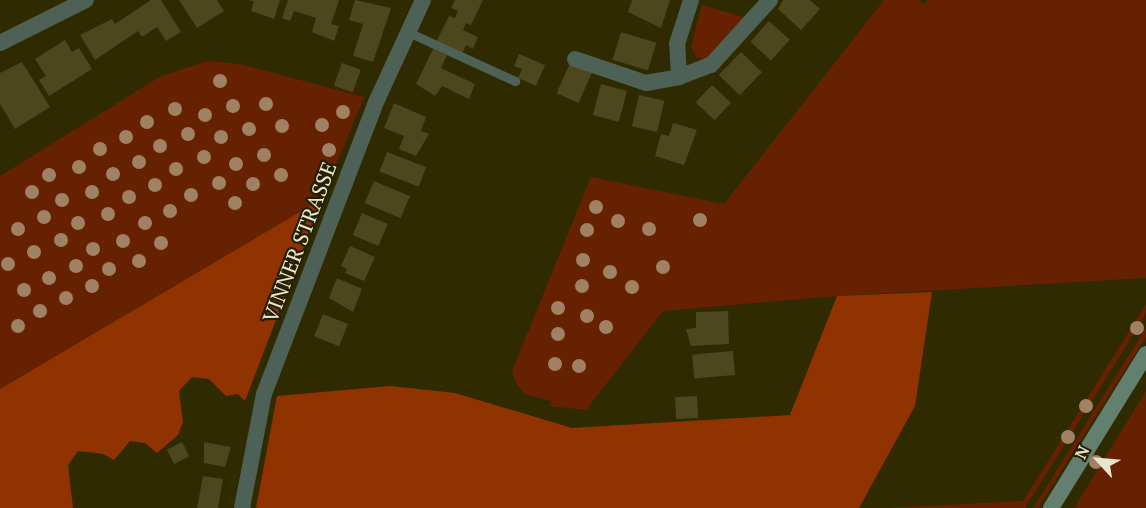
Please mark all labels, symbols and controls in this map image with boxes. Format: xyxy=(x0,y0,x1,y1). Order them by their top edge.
street label: VINNER STRASSE xyxy=(257,158,341,326)
north arrow xyxy=(1068,430,1128,490)
text: N xyxy=(1069,442,1094,462)

